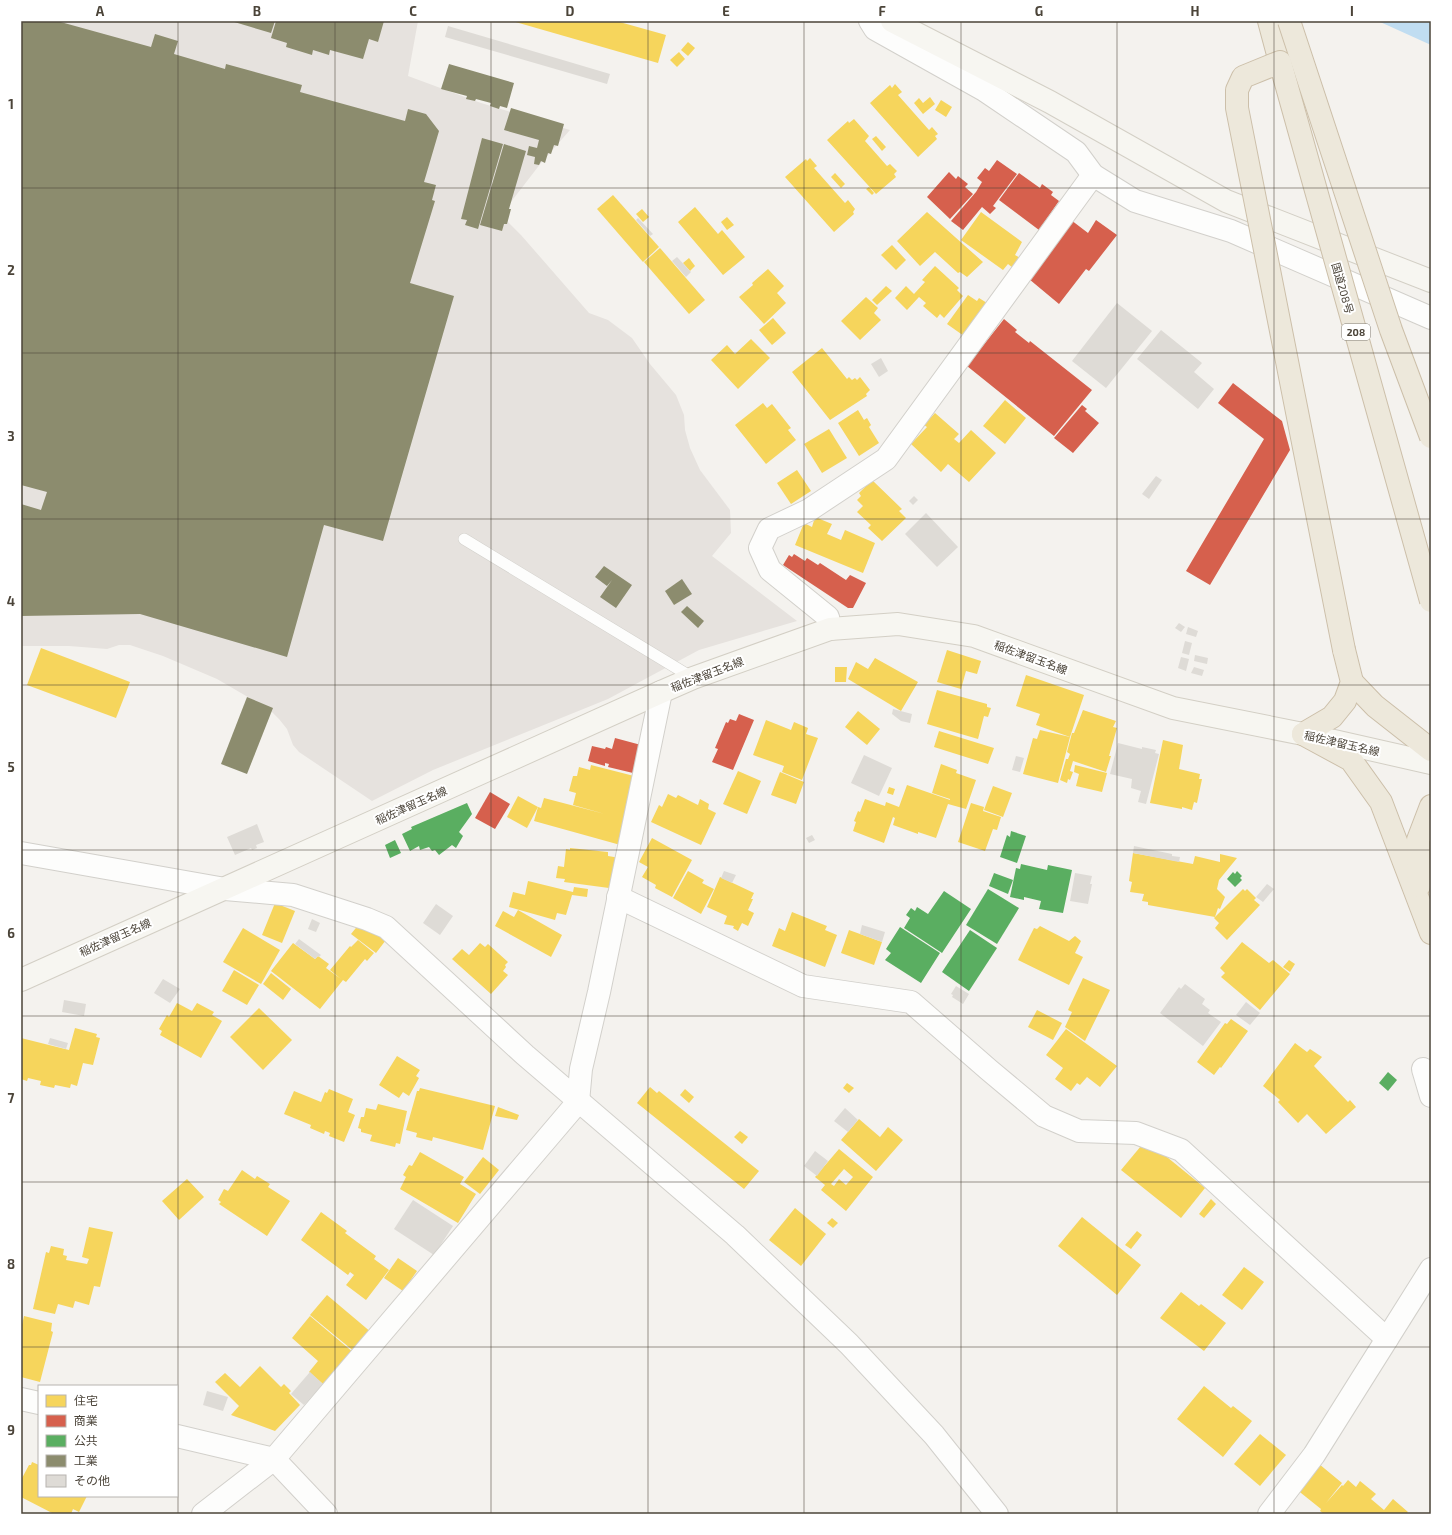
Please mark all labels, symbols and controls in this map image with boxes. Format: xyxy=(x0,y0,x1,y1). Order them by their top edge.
text: A xyxy=(96,3,105,19)
text: B xyxy=(253,3,261,19)
text: C xyxy=(409,3,417,19)
text: D xyxy=(566,3,575,19)
text: E xyxy=(722,3,730,19)
text: F xyxy=(878,3,886,19)
text: G xyxy=(1035,3,1043,19)
text: H xyxy=(1191,3,1200,19)
text: I xyxy=(1350,3,1354,19)
text: 1 xyxy=(8,96,14,112)
street label: 国道208号 xyxy=(1330,261,1356,315)
text: 2 xyxy=(7,262,15,278)
road number: 208 xyxy=(1342,324,1370,340)
text: 3 xyxy=(7,428,15,444)
text: 4 xyxy=(7,593,15,609)
street label: 稲佐津留玉名線 xyxy=(993,638,1069,676)
street label: 稲佐津留玉名線 xyxy=(669,654,745,694)
street label: 稲佐津留玉名線 xyxy=(1303,728,1381,758)
text: 5 xyxy=(7,759,15,775)
street label: 稲佐津留玉名線 xyxy=(373,783,449,827)
street label: 稲佐津留玉名線 xyxy=(77,915,153,959)
text: 6 xyxy=(7,925,15,941)
text: 7 xyxy=(8,1090,15,1106)
text: 8 xyxy=(7,1256,15,1272)
legend xyxy=(38,1385,178,1497)
text: 住宅 xyxy=(74,1393,98,1407)
text: 商業 xyxy=(74,1413,98,1427)
text: 9 xyxy=(7,1422,15,1438)
text: 公共 xyxy=(74,1433,98,1447)
text: 工業 xyxy=(74,1453,98,1467)
text: その他 xyxy=(74,1473,110,1487)

